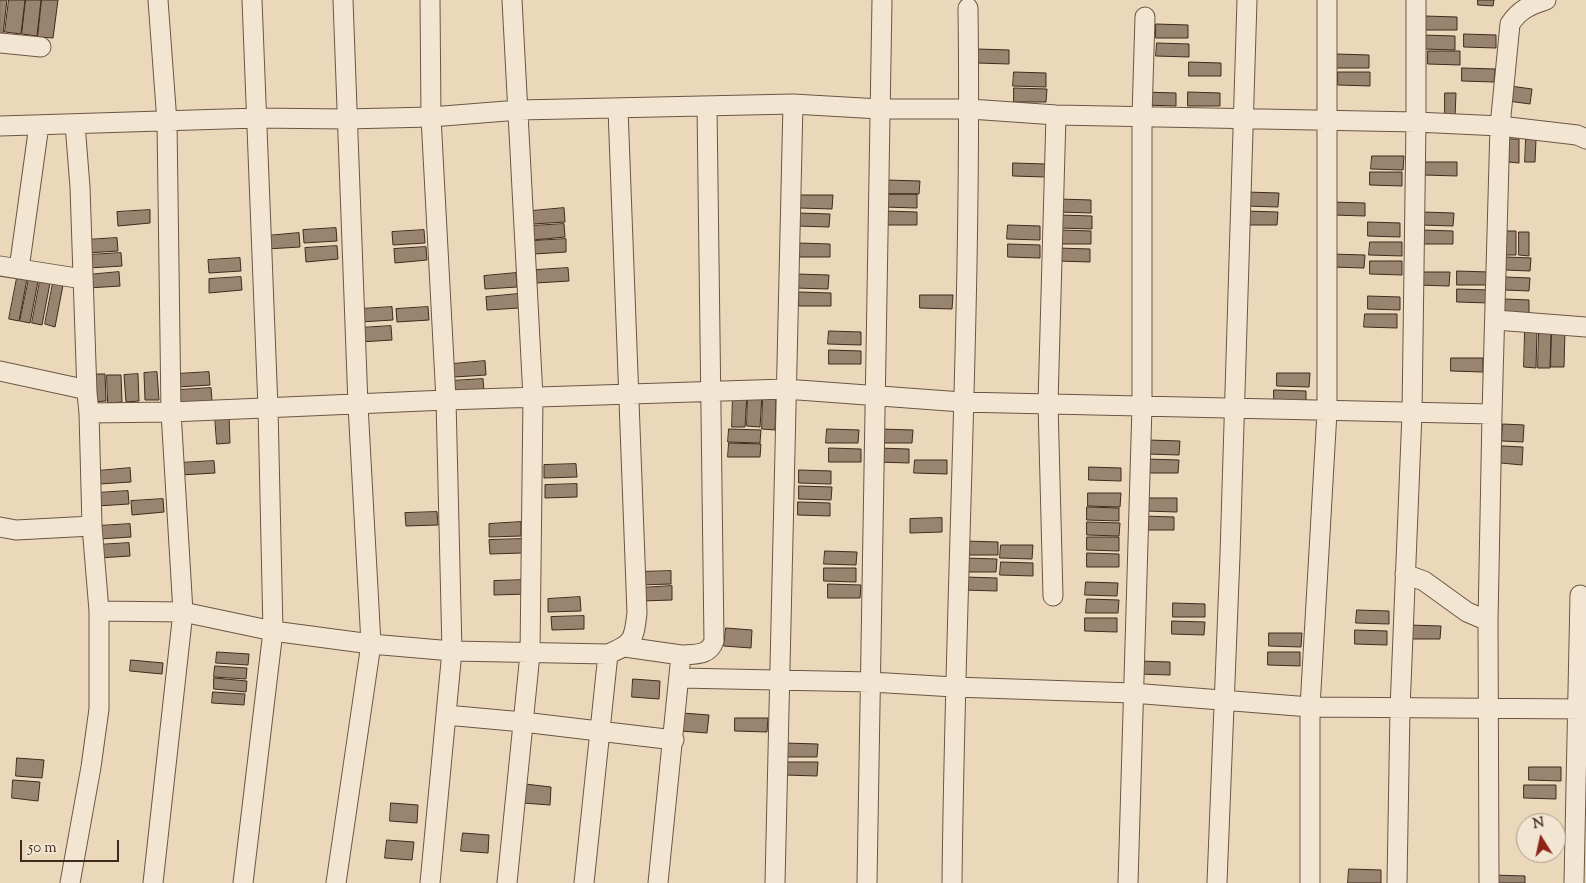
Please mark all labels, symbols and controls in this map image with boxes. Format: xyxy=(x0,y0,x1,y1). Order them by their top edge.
north arrow xyxy=(1516,813,1566,863)
text: N xyxy=(1531,813,1546,835)
scale bar xyxy=(22,830,121,862)
text: 50 m xyxy=(28,838,57,859)

